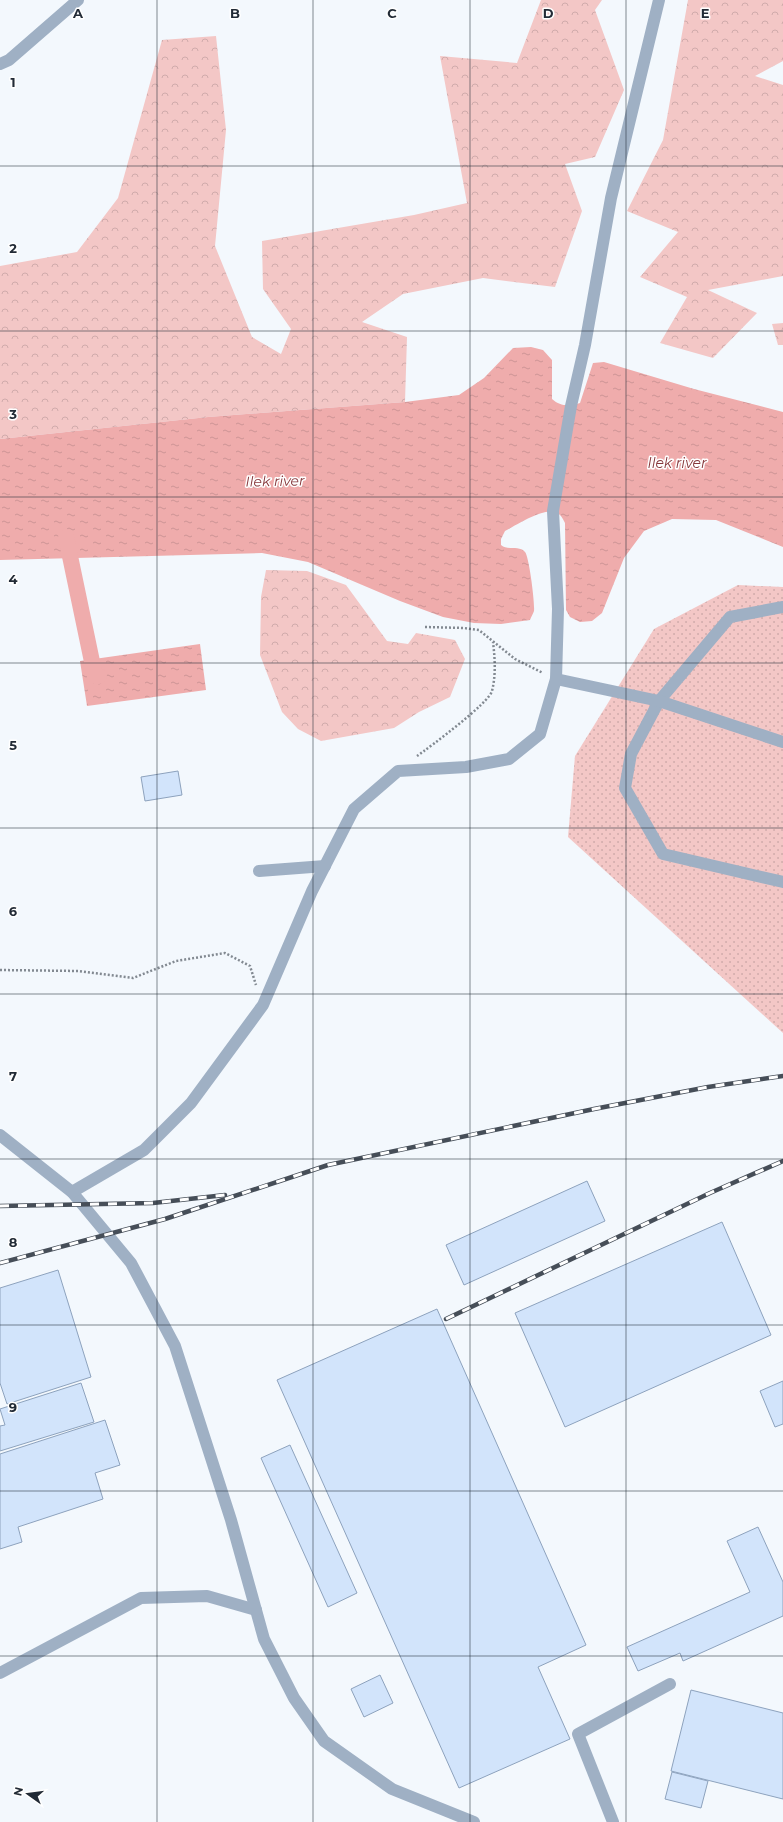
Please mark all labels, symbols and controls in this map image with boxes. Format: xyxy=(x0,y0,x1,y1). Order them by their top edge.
text: A xyxy=(72,5,84,21)
text: B xyxy=(230,5,240,21)
text: C xyxy=(387,5,397,21)
text: D xyxy=(543,5,554,21)
text: E xyxy=(701,5,710,21)
text: 1 xyxy=(10,74,16,90)
text: 2 xyxy=(9,240,17,256)
text: 3 xyxy=(8,406,17,422)
water label: Ilek river xyxy=(647,454,707,472)
water label: Ilek river xyxy=(245,471,305,491)
text: 4 xyxy=(9,571,18,587)
text: 5 xyxy=(9,737,17,753)
text: 6 xyxy=(9,903,18,919)
text: 7 xyxy=(9,1068,17,1084)
text: 8 xyxy=(9,1234,18,1250)
text: 9 xyxy=(9,1399,17,1415)
north arrow xyxy=(8,1774,48,1814)
text: N xyxy=(10,1786,26,1798)

